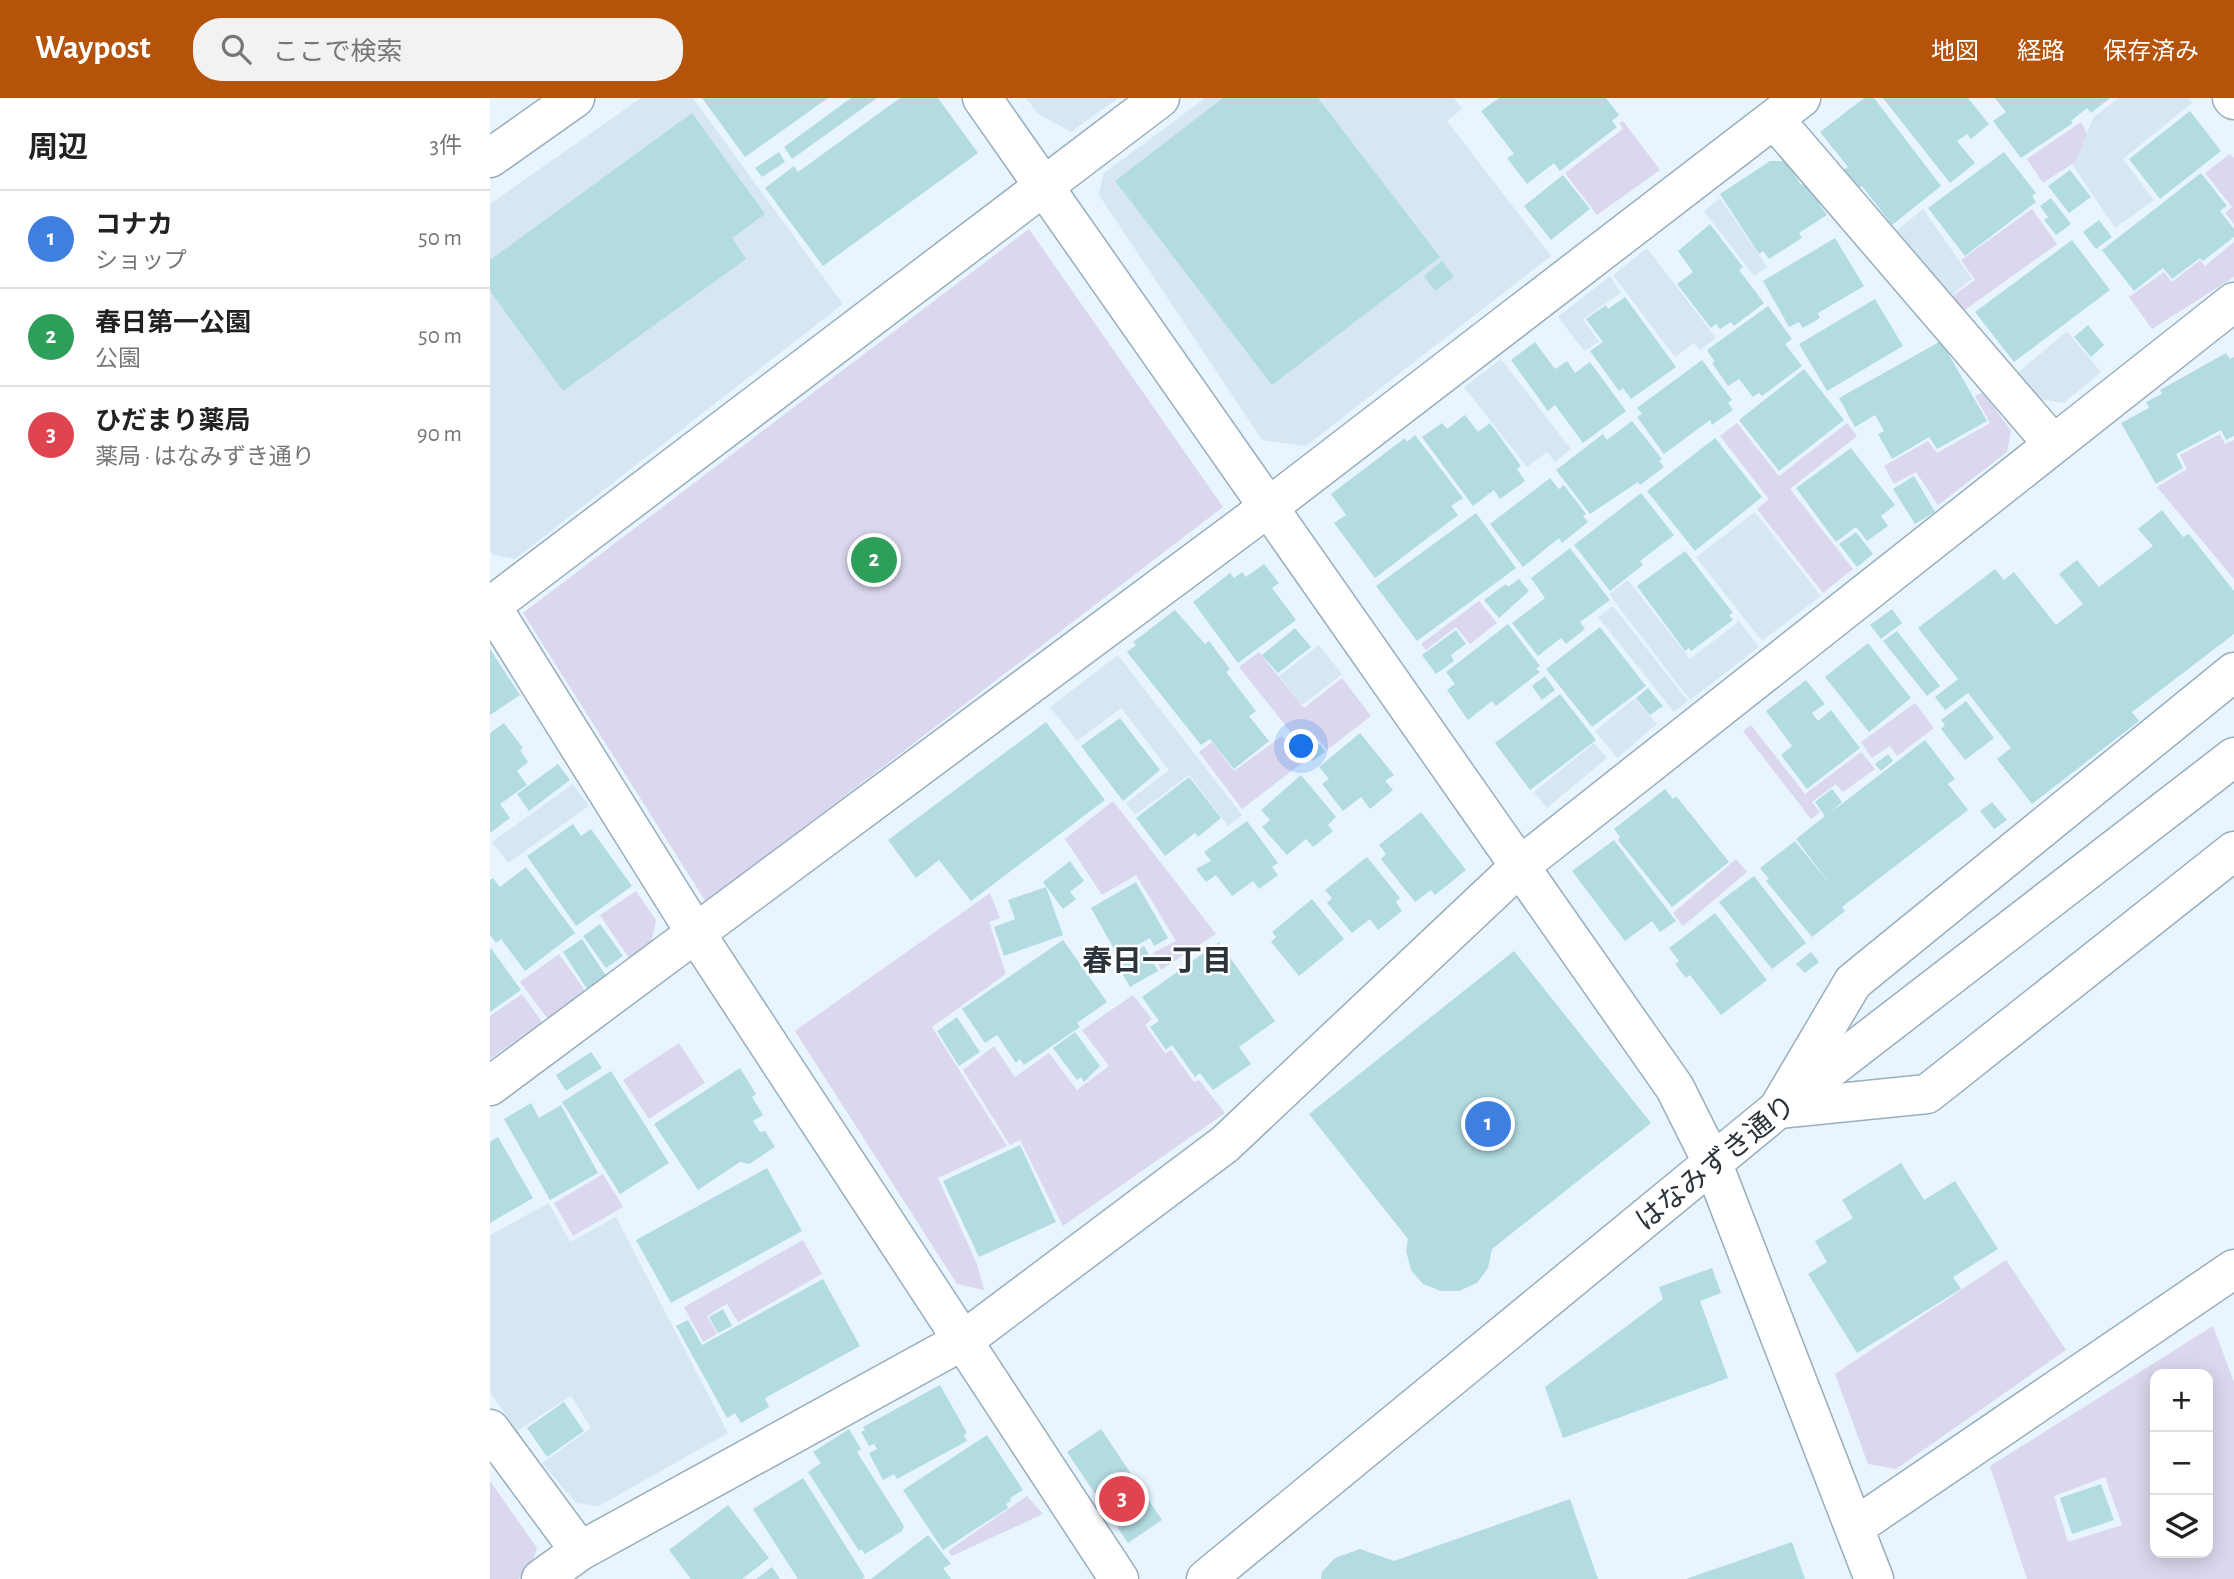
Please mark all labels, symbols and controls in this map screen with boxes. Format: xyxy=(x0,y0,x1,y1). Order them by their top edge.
search box xyxy=(193,18,683,81)
icon: search xyxy=(217,30,255,68)
text: Waypost xyxy=(35,32,151,65)
text: ここで検索 xyxy=(273,39,403,65)
text: 地図 xyxy=(1931,40,1979,64)
text: 経路 xyxy=(2017,40,2065,64)
text: 保存済み xyxy=(2103,40,2199,64)
text: 周辺 xyxy=(28,133,88,163)
text: 3件 xyxy=(430,135,462,158)
text: コナカ xyxy=(95,212,173,238)
text: 1 xyxy=(47,227,55,250)
text: 50 m xyxy=(418,227,462,250)
text: ショップ xyxy=(95,250,187,273)
text: 春日第一公園 xyxy=(95,310,251,336)
text: 2 xyxy=(46,325,56,348)
text: 50 m xyxy=(418,325,462,348)
text: 公園 xyxy=(95,348,141,371)
text: ひだまり薬局 xyxy=(95,408,250,434)
text: 3 xyxy=(46,423,56,446)
text: 90 m xyxy=(417,423,462,446)
text: 薬局 · はなみずき通り xyxy=(95,446,315,469)
pin: 2 xyxy=(851,534,897,586)
your location xyxy=(1284,729,1318,763)
district label: 春日一丁目 xyxy=(1082,945,1232,977)
street label: はなみずき通り xyxy=(1630,1089,1801,1236)
pin: 1 xyxy=(1465,1098,1511,1150)
map controls xyxy=(2150,1369,2213,1558)
button: + xyxy=(2150,1369,2213,1432)
button: − xyxy=(2150,1432,2213,1495)
pin: 3 xyxy=(1099,1473,1145,1525)
button: layers xyxy=(2150,1495,2213,1558)

